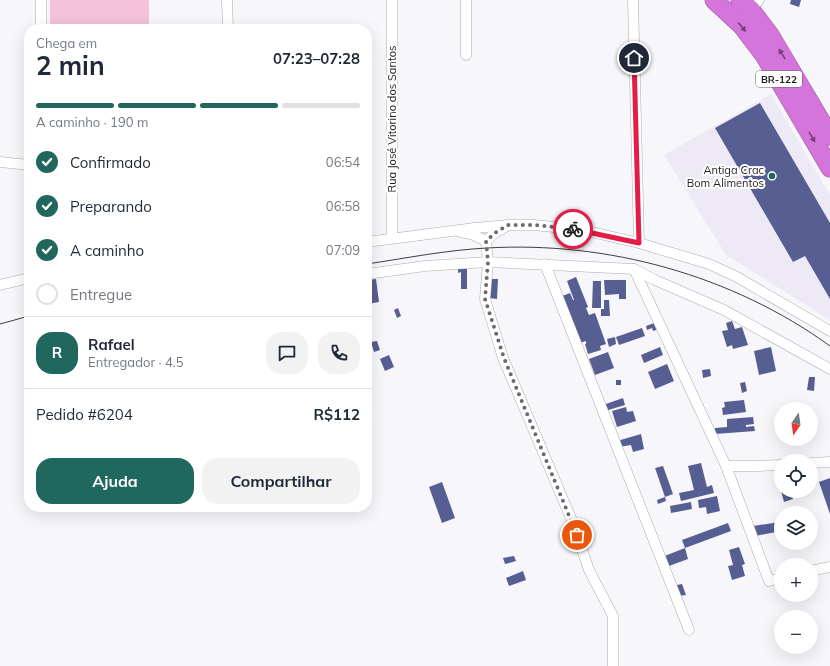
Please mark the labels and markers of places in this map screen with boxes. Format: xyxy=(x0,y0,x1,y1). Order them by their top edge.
pin xyxy=(617,41,651,75)
place label: Antiga Crac Bom Alimentos xyxy=(687,163,765,190)
marker: Antiga Crac Bom Alimentos xyxy=(767,171,777,181)
pin xyxy=(560,518,594,552)

